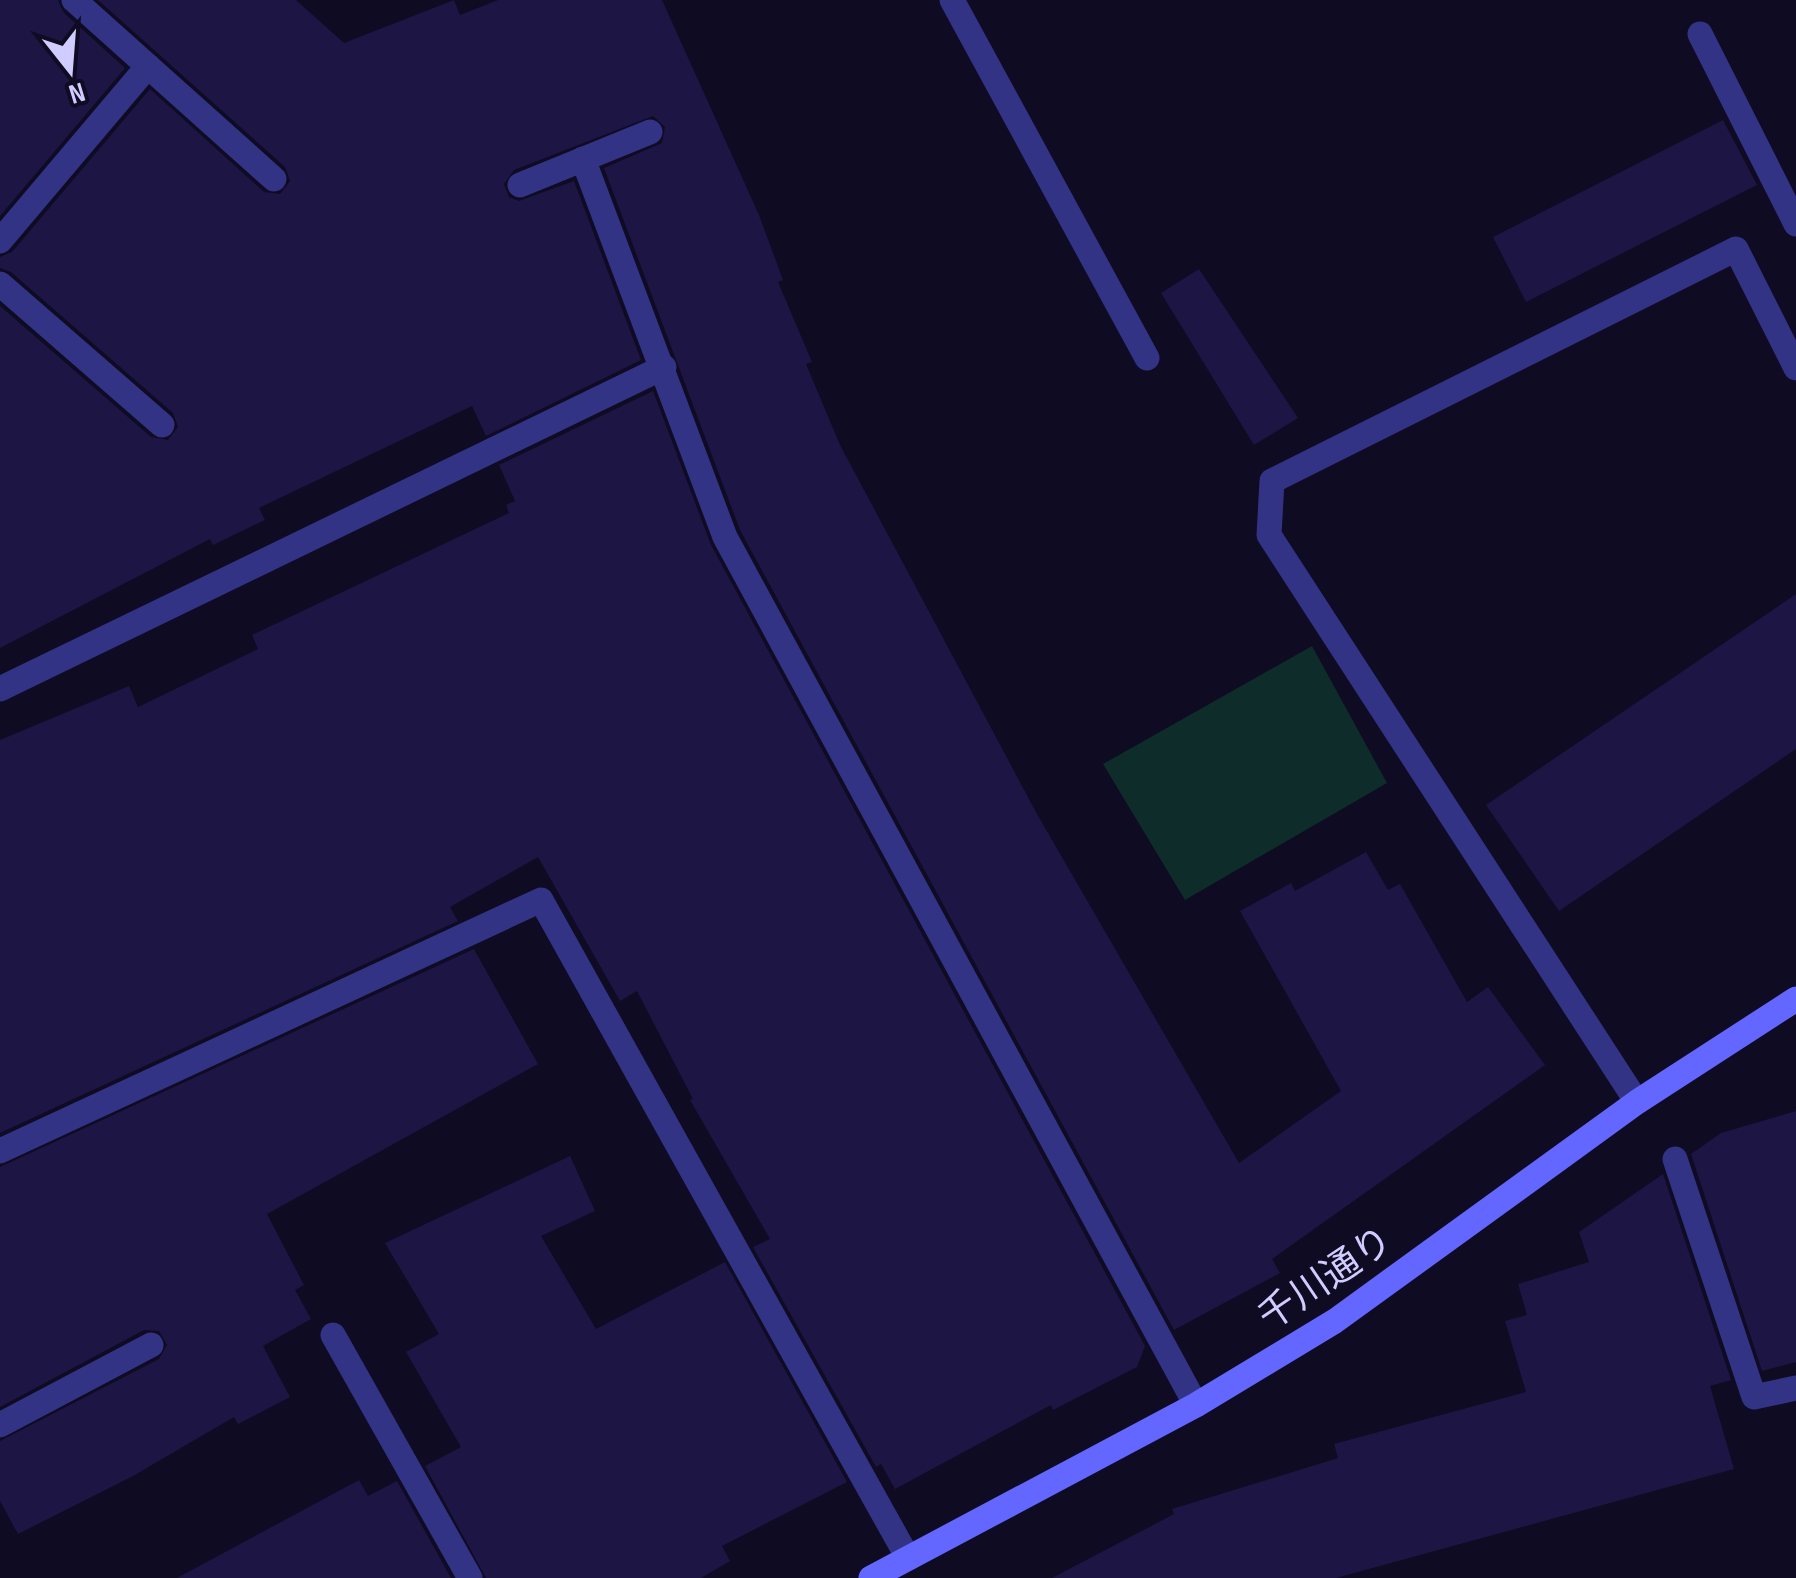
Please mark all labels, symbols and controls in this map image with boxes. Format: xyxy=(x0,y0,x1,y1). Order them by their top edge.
north arrow xyxy=(20,20,120,120)
text: N xyxy=(65,75,89,110)
street label: 千川通り xyxy=(1250,1218,1401,1340)

